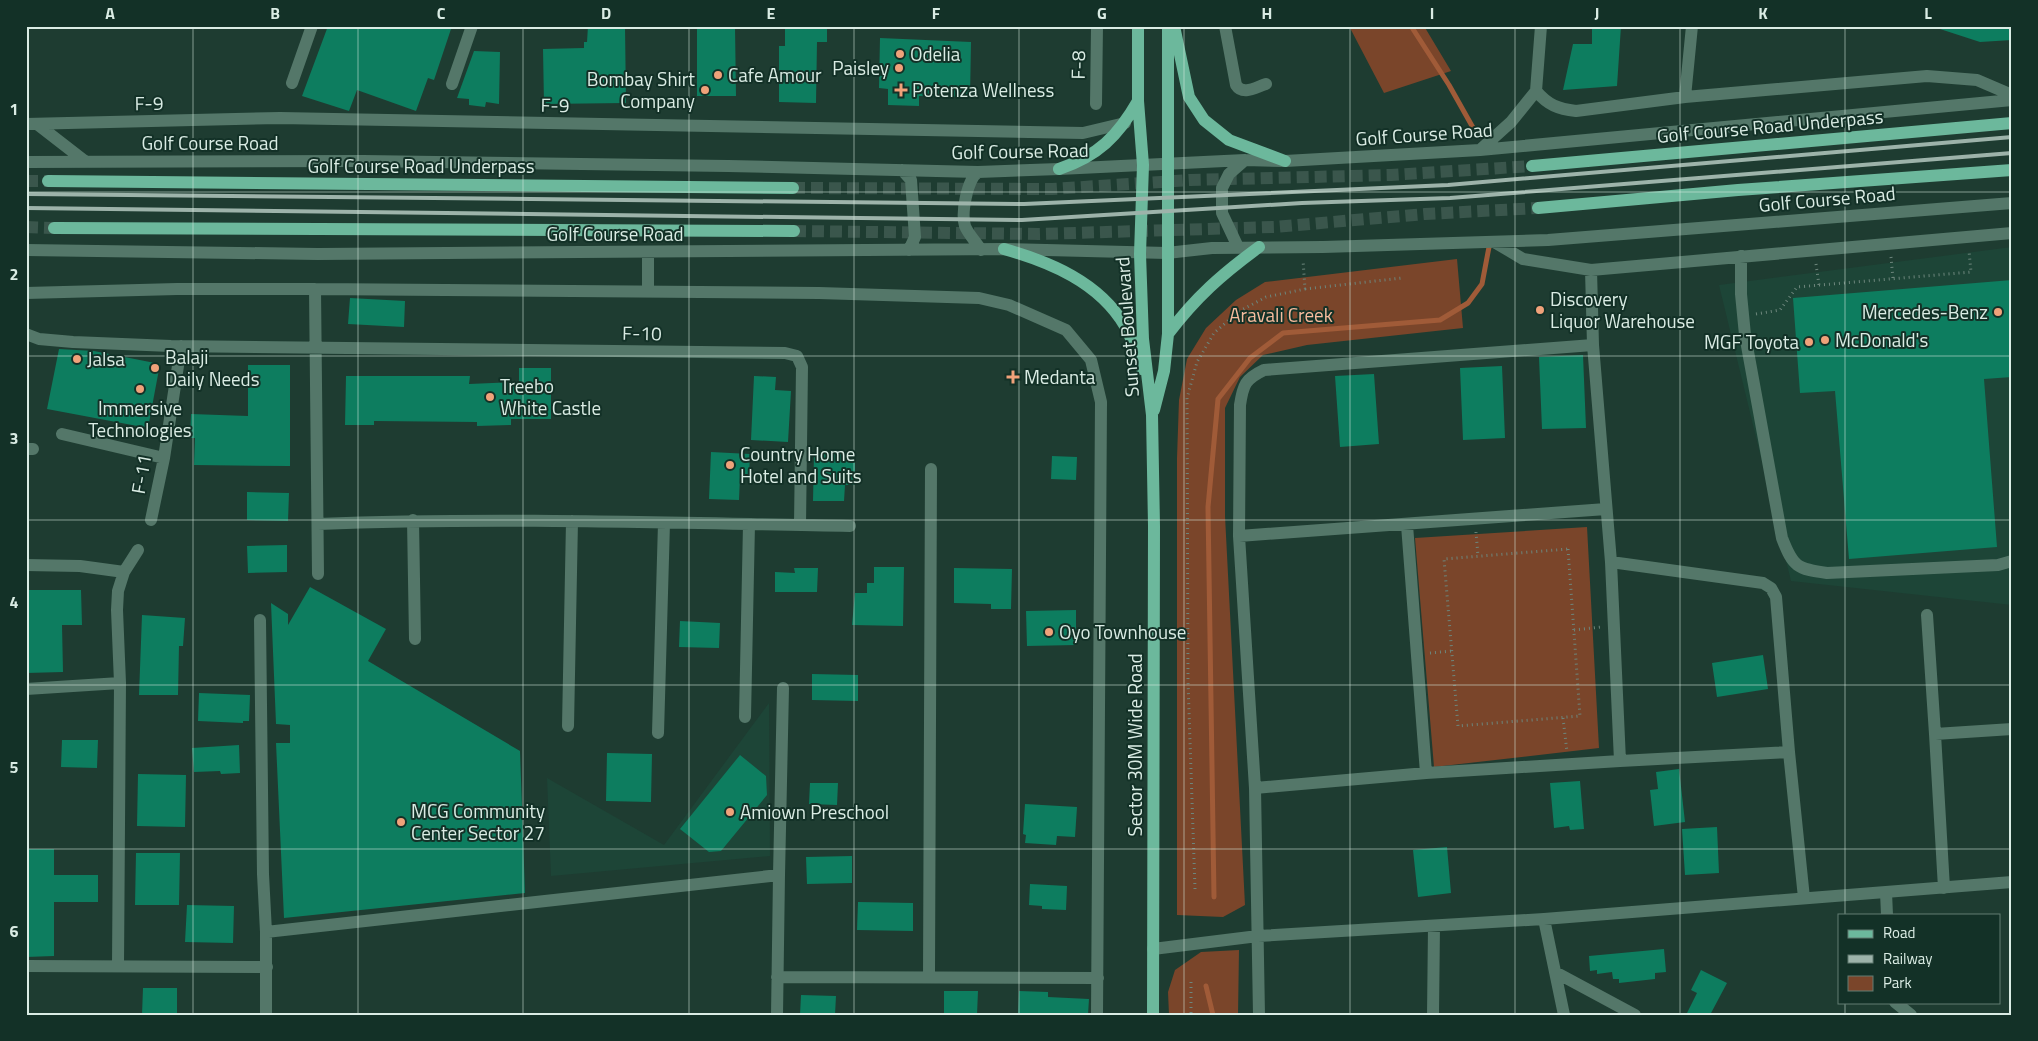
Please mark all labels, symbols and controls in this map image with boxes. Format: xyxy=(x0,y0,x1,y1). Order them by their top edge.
text: A xyxy=(105,1,115,25)
text: B xyxy=(270,1,280,25)
text: C xyxy=(437,1,446,25)
text: D xyxy=(601,1,611,25)
text: E xyxy=(767,1,776,25)
text: F xyxy=(932,1,941,25)
text: G xyxy=(1097,1,1107,25)
text: H xyxy=(1262,1,1272,25)
text: I xyxy=(1430,1,1434,25)
text: J xyxy=(1595,1,1599,25)
text: K xyxy=(1758,1,1768,25)
text: L xyxy=(1924,1,1932,25)
place label: Odelia xyxy=(910,39,961,68)
marker: Odelia xyxy=(894,48,906,60)
street label: F-8 xyxy=(1063,50,1092,80)
place label: Paisley xyxy=(832,53,889,82)
place label: Cafe Amour xyxy=(728,60,822,89)
marker: Paisley xyxy=(893,62,905,74)
place label: Bombay Shirt Company xyxy=(587,64,695,115)
marker: Cafe Amour xyxy=(712,69,724,81)
place label: Potenza Wellness xyxy=(912,75,1054,104)
marker: Potenza Wellness xyxy=(894,83,908,97)
marker: Bombay Shirt Company xyxy=(699,84,711,96)
street label: F-9 xyxy=(134,88,164,117)
street label: F-9 xyxy=(540,90,570,119)
text: 1 xyxy=(10,97,18,121)
street label: Golf Course Road Underpass xyxy=(1656,101,1885,150)
street label: Golf Course Road xyxy=(1355,114,1493,153)
street label: Golf Course Road xyxy=(141,128,279,157)
street label: Golf Course Road xyxy=(951,135,1089,166)
street label: Golf Course Road Underpass xyxy=(307,151,535,180)
street label: Golf Course Road xyxy=(1757,178,1897,219)
street label: Golf Course Road xyxy=(546,219,684,248)
street label: Sunset Boulevard xyxy=(1107,256,1146,398)
text: 2 xyxy=(10,262,18,286)
place label: Discovery Liquor Warehouse xyxy=(1550,284,1695,335)
place label: Mercedes-Benz xyxy=(1862,297,1988,326)
park label: Aravali Creek xyxy=(1229,300,1333,329)
marker: Discovery Liquor Warehouse xyxy=(1534,304,1546,316)
marker: Mercedes-Benz xyxy=(1992,306,2004,318)
street label: F-10 xyxy=(622,318,662,347)
place label: McDonald's xyxy=(1835,325,1928,354)
place label: MGF Toyota xyxy=(1704,327,1799,356)
marker: McDonald's xyxy=(1819,334,1831,346)
marker: MGF Toyota xyxy=(1803,336,1815,348)
place label: Balaji Daily Needs xyxy=(165,342,260,393)
place label: Jalsa xyxy=(87,344,125,373)
marker: Jalsa xyxy=(71,353,83,365)
marker: Balaji Daily Needs xyxy=(149,362,161,374)
place label: Medanta xyxy=(1024,362,1096,391)
marker: Medanta xyxy=(1006,370,1020,384)
place label: Treebo White Castle xyxy=(500,371,601,422)
marker: Immersive Technologies xyxy=(134,383,146,395)
marker: Treebo White Castle xyxy=(484,391,496,403)
place label: Immersive Technologies xyxy=(88,393,192,444)
text: 3 xyxy=(10,426,18,450)
place label: Country Home Hotel and Suits xyxy=(740,439,862,490)
street label: F-11 xyxy=(123,452,158,496)
marker: Country Home Hotel and Suits xyxy=(724,459,736,471)
text: 4 xyxy=(10,590,19,614)
place label: Oyo Townhouse xyxy=(1059,617,1186,646)
marker: Oyo Townhouse xyxy=(1043,626,1055,638)
street label: Sector 30M Wide Road xyxy=(1120,653,1149,837)
text: 5 xyxy=(10,755,19,779)
place label: MCG Community Center Sector 27 xyxy=(411,796,545,847)
place label: Amiown Preschool xyxy=(740,797,889,826)
marker: Amiown Preschool xyxy=(724,806,736,818)
marker: MCG Community Center Sector 27 xyxy=(395,816,407,828)
legend xyxy=(1838,914,2000,1004)
text: 6 xyxy=(10,919,19,943)
text: Road xyxy=(1883,921,1915,944)
text: Railway xyxy=(1883,947,1933,970)
text: Park xyxy=(1883,971,1912,994)

